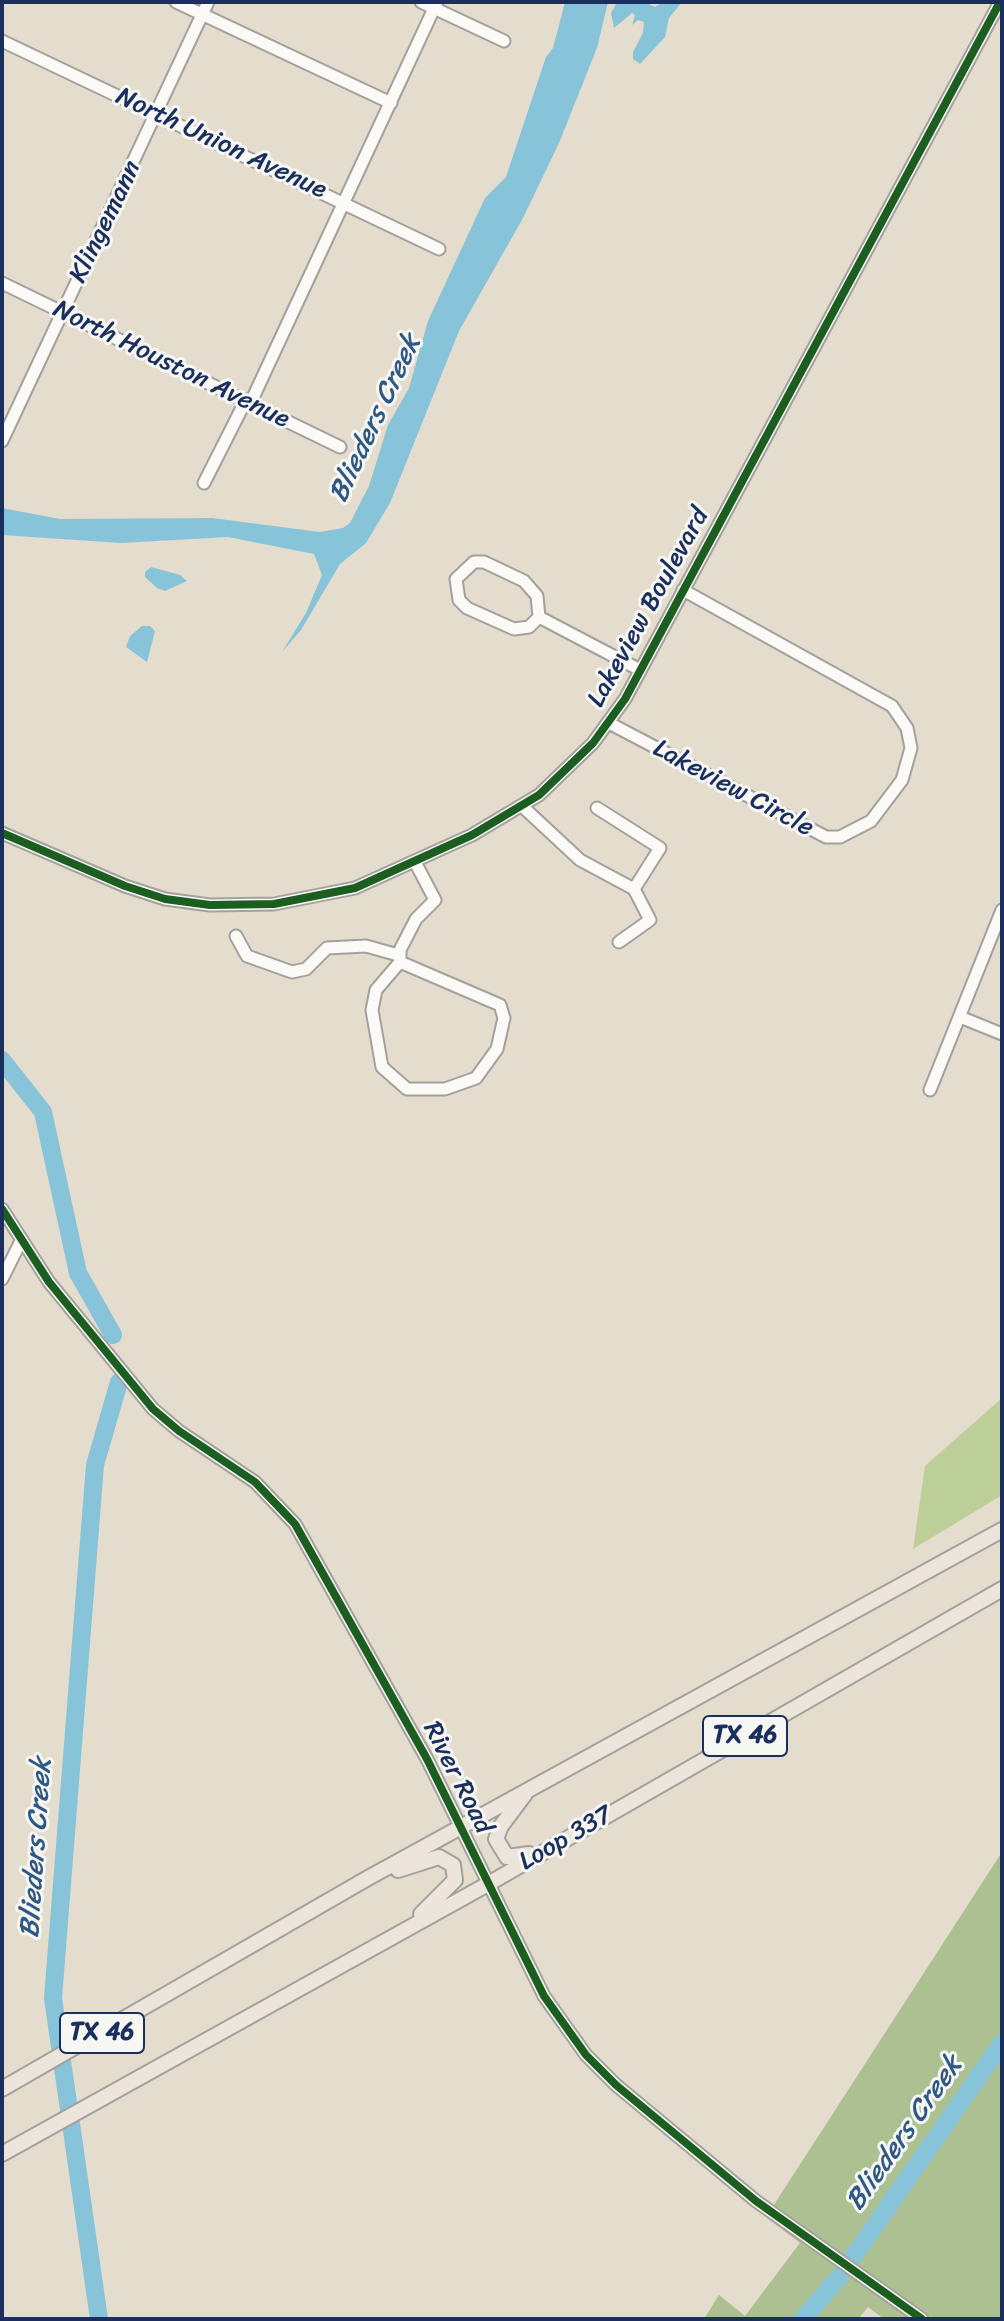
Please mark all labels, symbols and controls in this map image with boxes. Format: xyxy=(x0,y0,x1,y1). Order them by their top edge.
street label: North Union Avenue xyxy=(111,81,331,207)
street label: Klingemann xyxy=(63,156,149,288)
street label: North Houston Avenue xyxy=(48,294,294,436)
water label: Blieders Creek xyxy=(323,330,429,508)
street label: Lakeview Boulevard xyxy=(581,503,717,713)
street label: Lakeview Circle xyxy=(647,734,819,844)
road number: TX 46 xyxy=(703,1716,787,1756)
street label: River Road xyxy=(416,1717,498,1839)
water label: Blieders Creek xyxy=(14,1757,60,1939)
street label: Loop 337 xyxy=(514,1800,618,1878)
road number: TX 46 xyxy=(60,2013,144,2053)
water label: Blieders Creek xyxy=(840,2051,970,2217)

